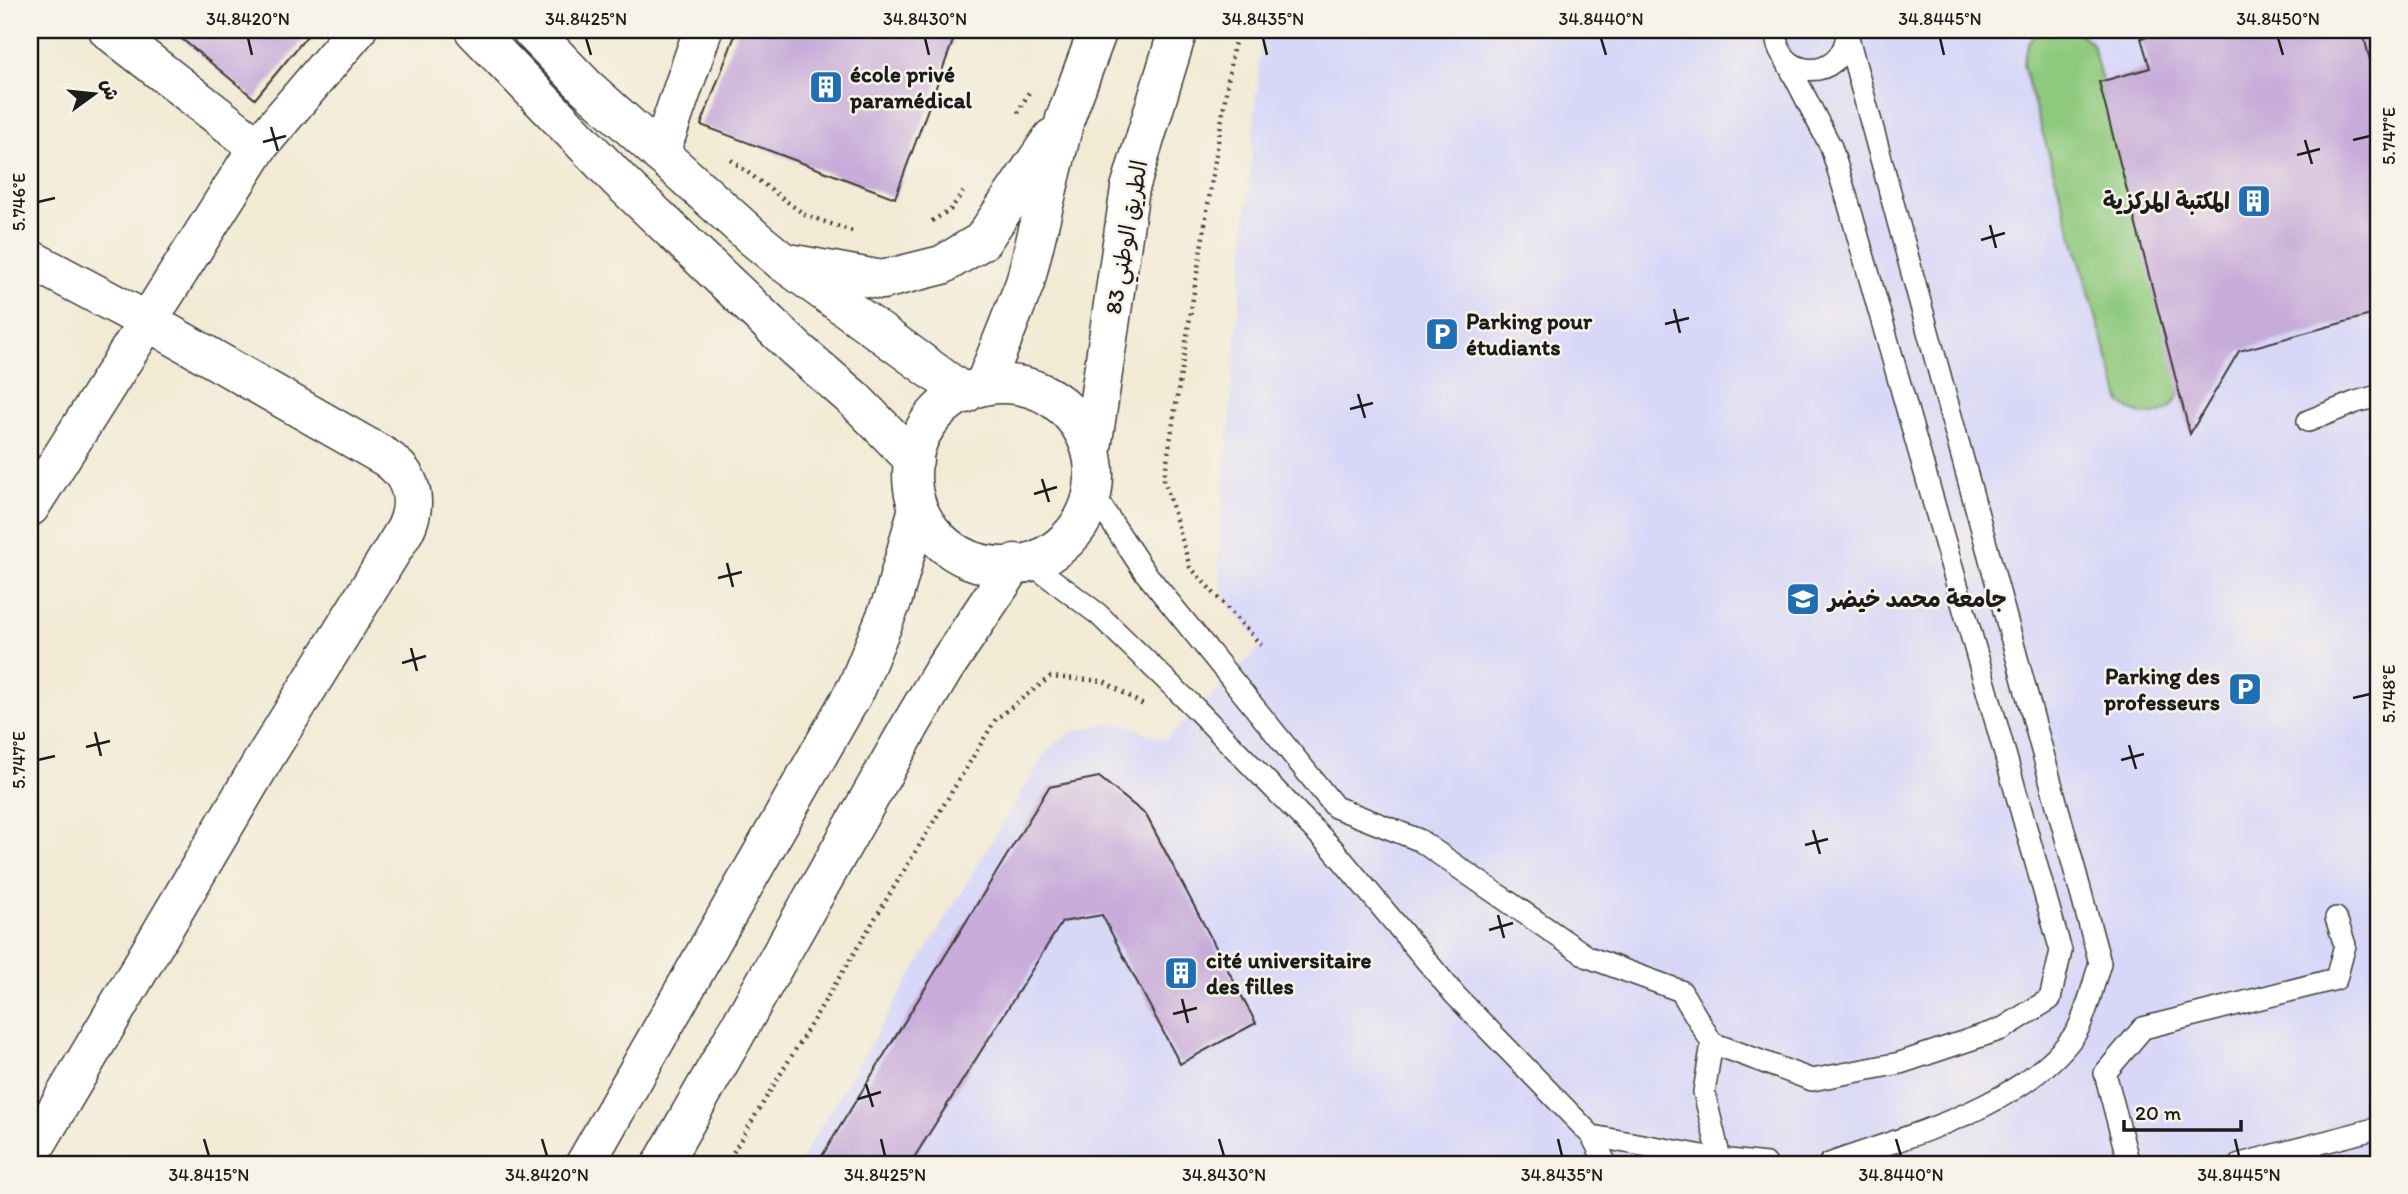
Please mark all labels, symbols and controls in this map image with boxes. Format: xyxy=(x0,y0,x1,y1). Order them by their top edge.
text: 34.8420°N xyxy=(206,8,290,30)
text: 34.8425°N xyxy=(545,8,627,30)
text: 34.8430°N xyxy=(883,8,967,30)
text: 34.8435°N xyxy=(1222,8,1304,30)
text: 34.8440°N xyxy=(1558,8,1644,30)
text: 34.8445°N xyxy=(1898,8,1982,30)
text: 34.8450°N xyxy=(2236,8,2320,30)
north arrow xyxy=(60,60,130,130)
place label: école privé paramédical xyxy=(849,60,972,114)
building icon: école privé paramédical xyxy=(807,68,845,106)
text: ش xyxy=(96,77,124,103)
text: 5.747°E xyxy=(2378,107,2400,165)
street label: الطريق الوطني 83 xyxy=(1099,158,1160,317)
text: 5.746°E xyxy=(8,173,30,231)
building icon: المكتبة المركزية xyxy=(2235,182,2273,220)
place label: المكتبة المركزية xyxy=(2103,187,2230,215)
place label: Parking pour étudiants xyxy=(1466,307,1593,361)
parking icon: Parking pour étudiants xyxy=(1423,315,1461,353)
school or university icon: جامعة محمد خيضر xyxy=(1784,580,1822,618)
place label: جامعة محمد خيضر xyxy=(1826,585,2007,613)
place label: Parking des professeurs xyxy=(2103,662,2220,716)
text: 5.748°E xyxy=(2378,665,2400,723)
parking icon: Parking des professeurs xyxy=(2226,670,2264,708)
text: 5.747°E xyxy=(8,731,30,789)
place label: cité universitaire des filles xyxy=(1206,946,1372,1000)
building icon: cité universitaire des filles xyxy=(1162,954,1200,992)
scale bar xyxy=(2124,1089,2242,1133)
text: 20 m xyxy=(2135,1100,2182,1125)
text: 34.8415°N xyxy=(169,1164,250,1186)
text: 34.8420°N xyxy=(505,1164,589,1186)
text: 34.8425°N xyxy=(844,1164,926,1186)
text: 34.8430°N xyxy=(1182,1164,1266,1186)
text: 34.8435°N xyxy=(1521,1164,1603,1186)
text: 34.8440°N xyxy=(1858,1164,1944,1186)
text: 34.8445°N xyxy=(2197,1164,2281,1186)

